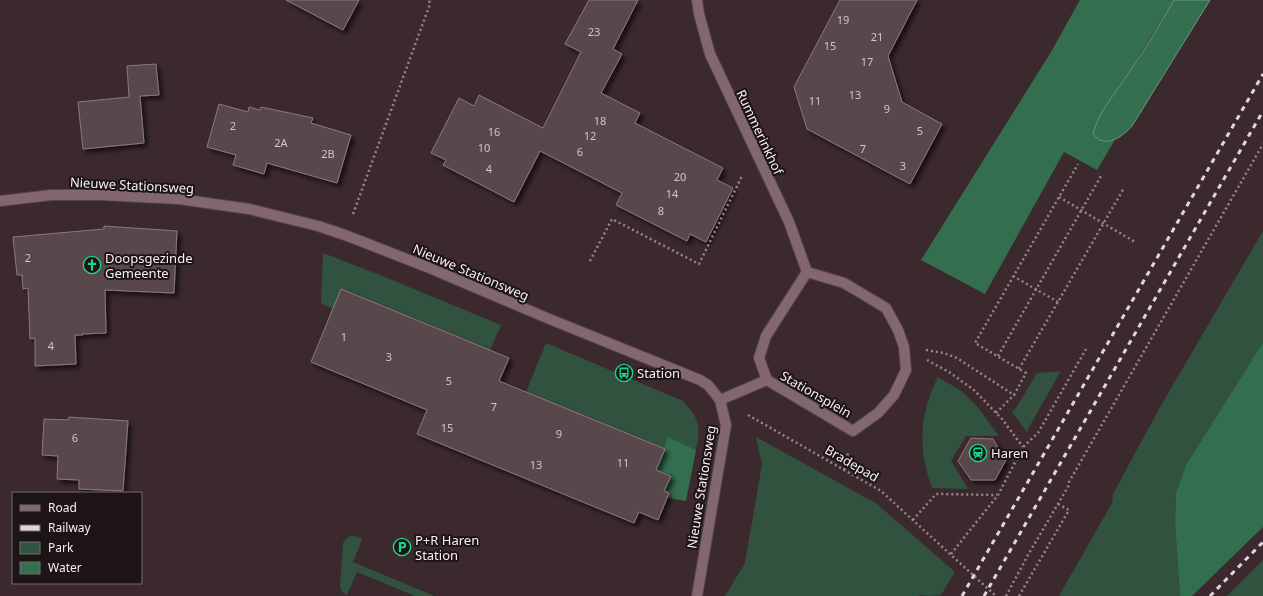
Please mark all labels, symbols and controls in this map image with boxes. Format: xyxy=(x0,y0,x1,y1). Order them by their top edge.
house number: 19 xyxy=(837,12,849,27)
house number: 23 xyxy=(588,24,600,39)
house number: 21 xyxy=(871,29,883,44)
house number: 15 xyxy=(824,38,836,53)
house number: 17 xyxy=(861,54,873,69)
street label: Rummerinkhof xyxy=(732,87,788,179)
house number: 13 xyxy=(849,87,861,102)
house number: 11 xyxy=(809,93,821,108)
house number: 9 xyxy=(884,101,890,116)
house number: 18 xyxy=(594,113,606,128)
house number: 2 xyxy=(230,118,236,133)
house number: 5 xyxy=(917,123,923,138)
house number: 16 xyxy=(488,124,500,139)
house number: 12 xyxy=(584,128,596,143)
house number: 2A xyxy=(274,135,289,150)
house number: 10 xyxy=(478,140,490,155)
house number: 7 xyxy=(860,141,866,156)
house number: 6 xyxy=(577,144,583,159)
house number: 2B xyxy=(321,146,335,161)
house number: 3 xyxy=(900,158,906,173)
house number: 4 xyxy=(486,161,493,176)
house number: 20 xyxy=(674,169,686,184)
street label: Nieuwe Stationsweg xyxy=(69,173,195,197)
house number: 14 xyxy=(666,186,679,201)
house number: 8 xyxy=(658,203,664,218)
street label: Nieuwe Stationsweg xyxy=(410,239,532,305)
place label: Doopsgezinde Gemeente xyxy=(105,249,192,282)
house number: 2 xyxy=(25,250,31,265)
church icon: Doopsgezinde Gemeente xyxy=(82,255,102,275)
house number: 1 xyxy=(341,329,347,344)
house number: 4 xyxy=(48,338,55,353)
house number: 3 xyxy=(386,349,392,364)
bus stop icon: Station xyxy=(614,363,634,383)
place label: Station xyxy=(637,364,680,382)
street label: Stationsplein xyxy=(777,366,855,422)
house number: 5 xyxy=(446,373,452,388)
house number: 7 xyxy=(491,399,497,414)
house number: 15 xyxy=(441,420,453,435)
street label: Nieuwe Stationsweg xyxy=(682,424,720,550)
house number: 9 xyxy=(556,426,562,441)
house number: 6 xyxy=(72,430,78,445)
street label: Bradepad xyxy=(822,440,882,486)
station icon: Haren xyxy=(968,443,988,463)
place label: Haren xyxy=(991,444,1028,462)
house number: 11 xyxy=(617,455,629,470)
house number: 13 xyxy=(530,457,542,472)
legend xyxy=(12,492,142,584)
text: Road xyxy=(48,499,77,516)
text: Railway xyxy=(48,519,92,536)
place label: P+R Haren Station xyxy=(415,531,479,564)
parking icon: P+R Haren Station xyxy=(392,537,412,557)
text: Park xyxy=(48,539,74,556)
text: Water xyxy=(48,559,82,576)

